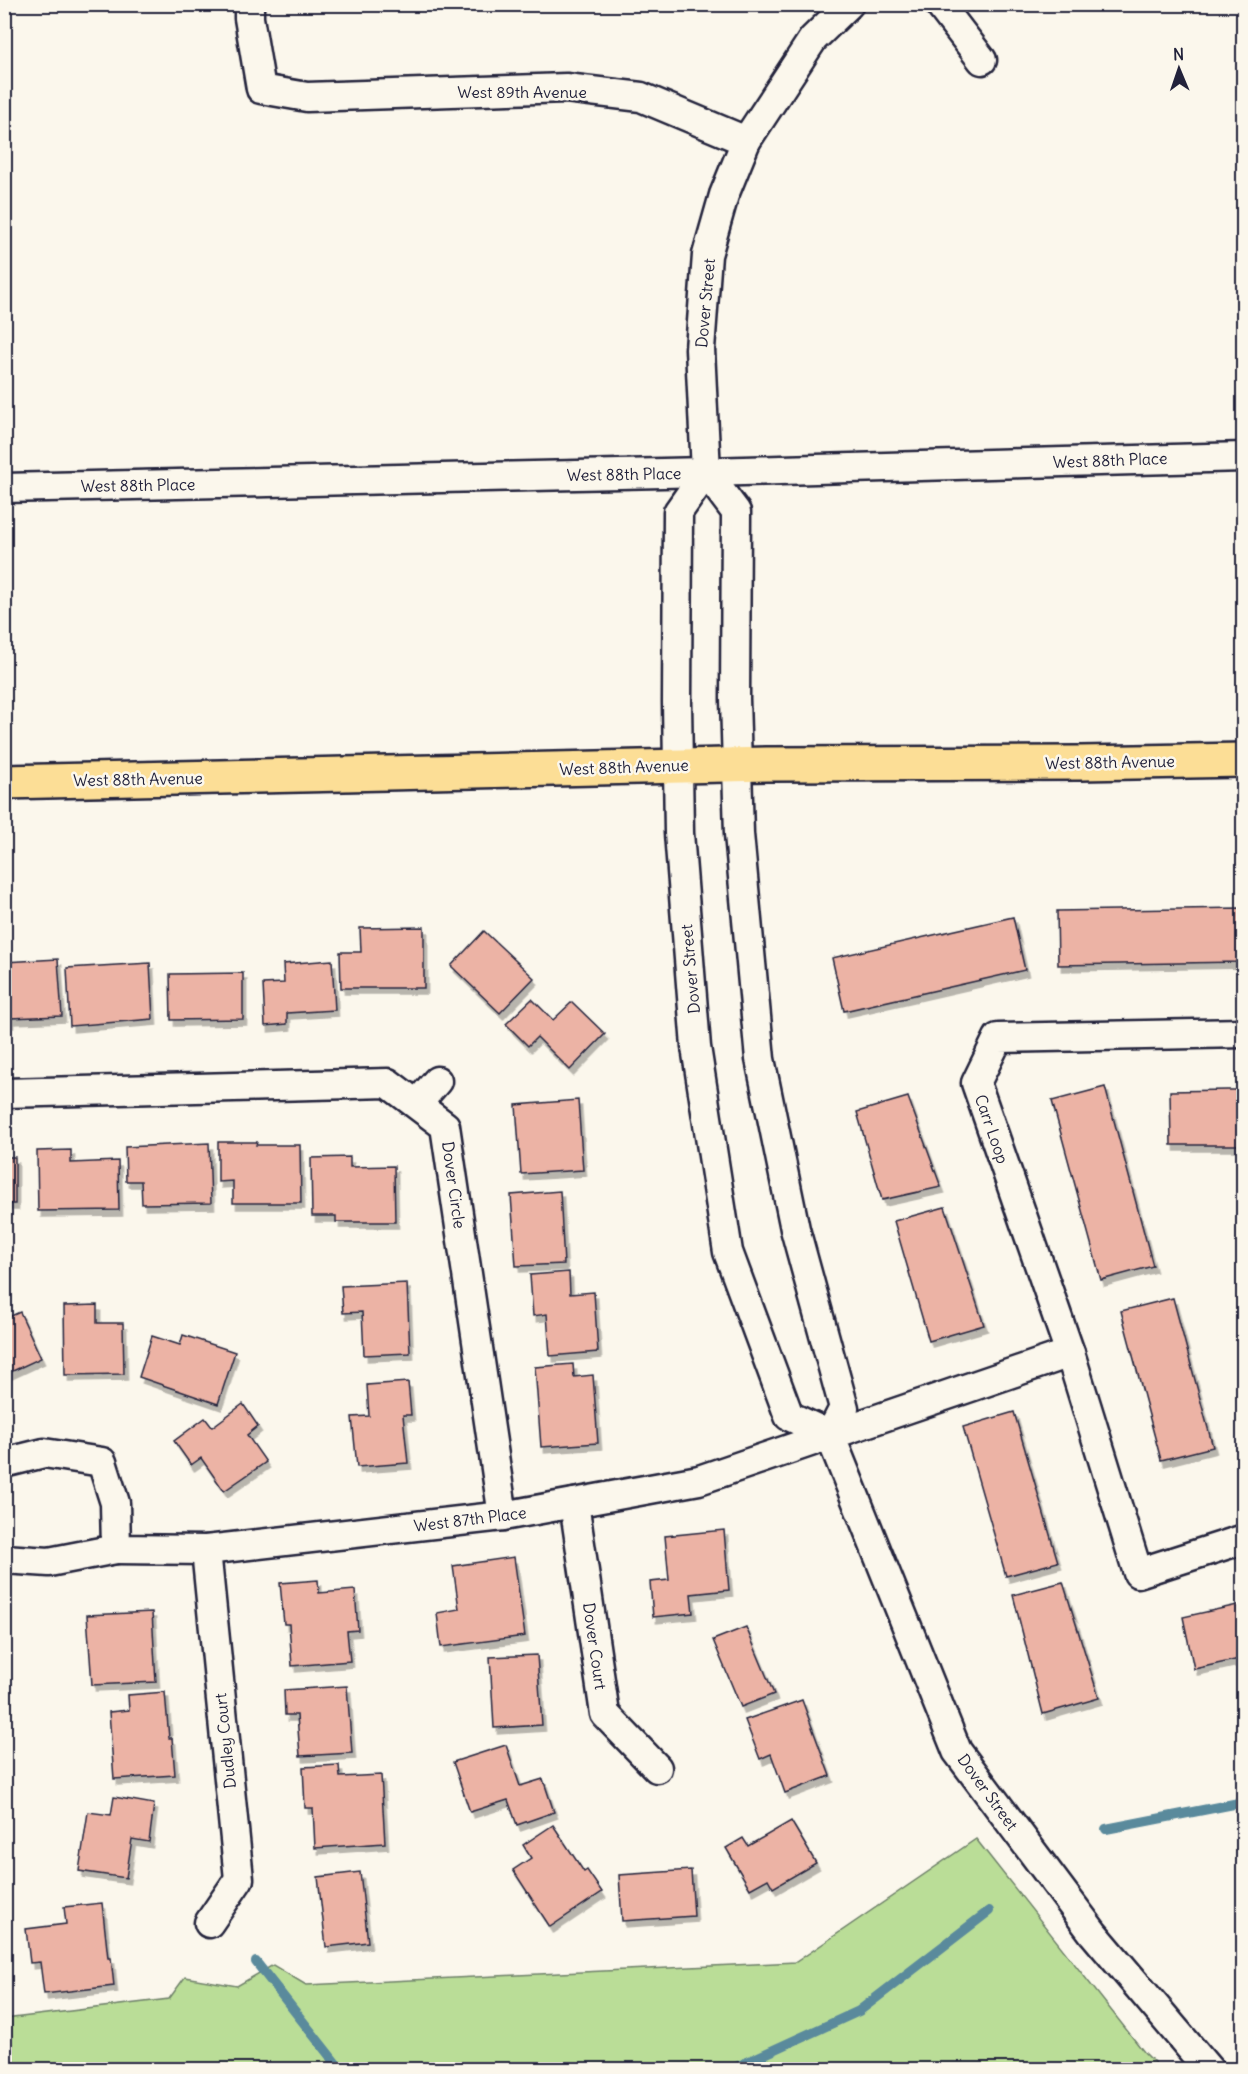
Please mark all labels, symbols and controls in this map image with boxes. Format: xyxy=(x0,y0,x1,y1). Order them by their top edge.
north arrow xyxy=(1149,39,1209,99)
text: N xyxy=(1173,44,1184,64)
street label: West 89th Avenue xyxy=(457,82,587,102)
street label: Dover Street xyxy=(691,257,719,349)
street label: West 88th Place xyxy=(1052,448,1168,472)
street label: West 88th Place xyxy=(566,463,682,485)
street label: West 88th Place xyxy=(80,474,196,496)
street label: West 88th Avenue xyxy=(1045,751,1175,773)
street label: West 88th Avenue xyxy=(559,755,689,779)
street label: West 88th Avenue xyxy=(73,768,203,790)
street label: Dover Street xyxy=(676,923,704,1015)
street label: Carr Loop xyxy=(971,1092,1013,1166)
street label: Dover Circle xyxy=(438,1140,470,1230)
street label: West 87th Place xyxy=(413,1502,527,1536)
street label: Dover Court xyxy=(579,1601,611,1691)
street label: Dudley Court xyxy=(210,1692,240,1790)
street label: Dover Street xyxy=(954,1750,1023,1835)

